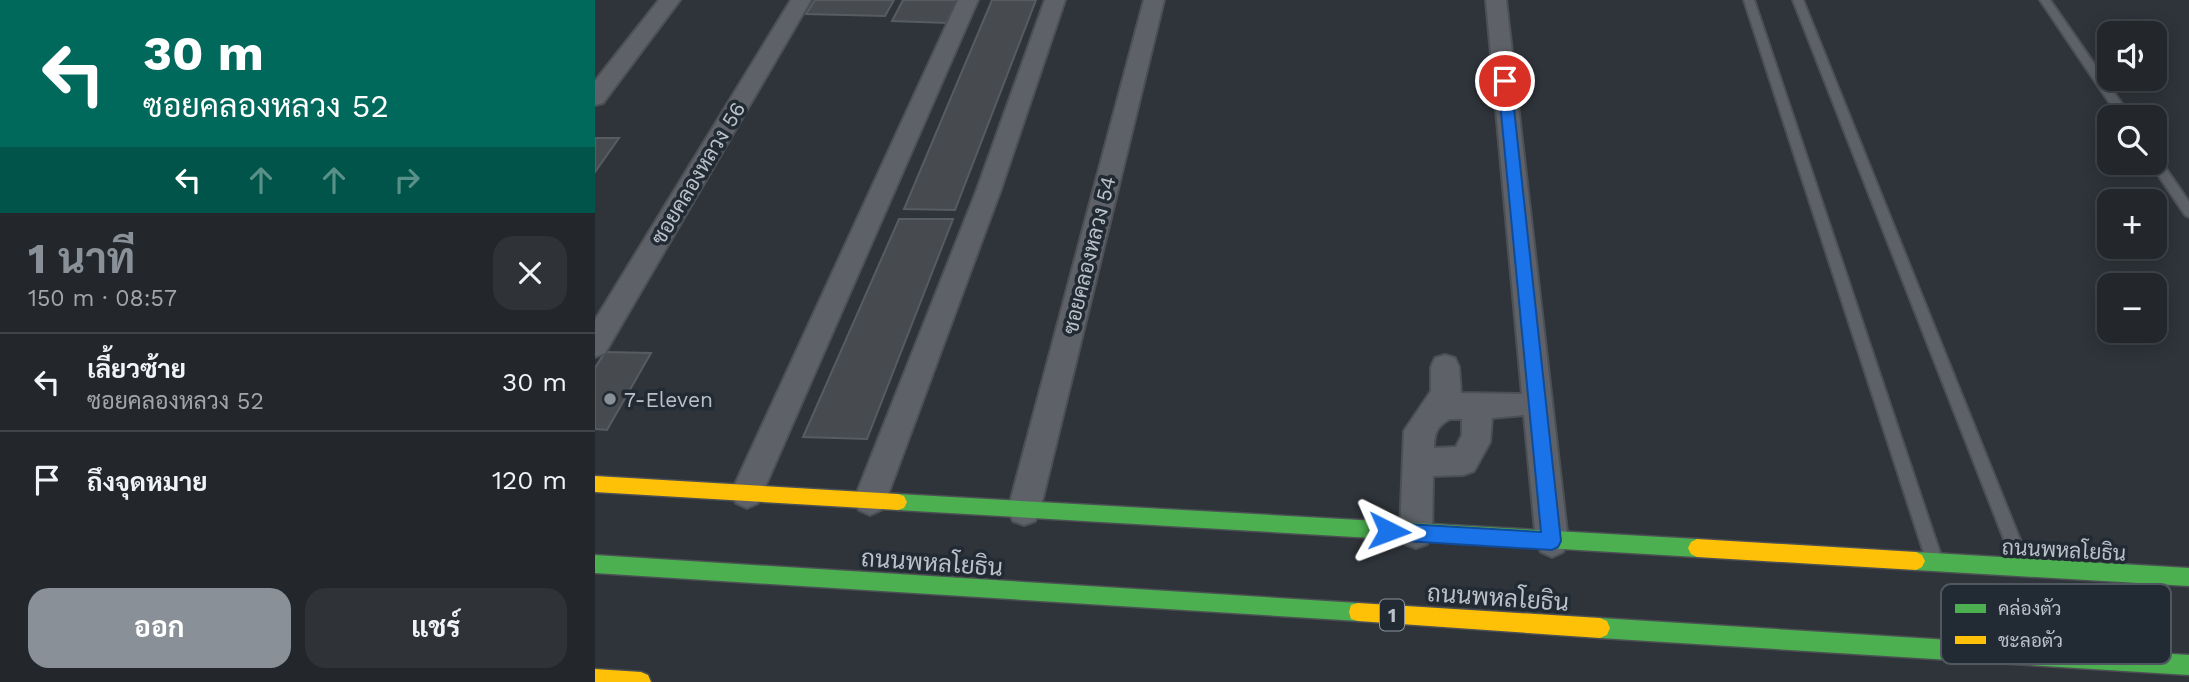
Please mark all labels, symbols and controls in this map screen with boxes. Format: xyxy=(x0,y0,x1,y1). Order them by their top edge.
map controls xyxy=(2097,21,2167,343)
button: sound xyxy=(2097,21,2167,91)
text: 30 m xyxy=(143,24,264,82)
icon: left xyxy=(28,28,119,119)
pin xyxy=(1475,51,1535,111)
icon: arrive xyxy=(1486,62,1524,100)
text: ซอยคลองหลวง 52 xyxy=(143,87,389,125)
street label: ซอยคลองหลวง 56 xyxy=(646,97,750,249)
button: search xyxy=(2097,105,2167,175)
icon: left xyxy=(169,161,207,199)
icon: ahead xyxy=(242,161,280,199)
icon: ahead xyxy=(315,161,353,199)
icon: right xyxy=(388,161,426,199)
street label: ซอยคลองหลวง 54 xyxy=(1057,173,1121,337)
button: + xyxy=(2097,189,2167,259)
text: 1 นาที xyxy=(28,234,135,283)
button: close xyxy=(493,236,567,310)
button: − xyxy=(2097,273,2167,343)
text: 150 m · 08:57 xyxy=(28,285,177,312)
text: เลี้ยวซ้าย xyxy=(87,354,186,384)
icon: left xyxy=(28,363,66,401)
text: 30 m xyxy=(502,367,567,397)
place label: 7-Eleven xyxy=(624,387,713,412)
text: ซอยคลองหลวง 52 xyxy=(87,388,264,415)
marker: 7-Eleven xyxy=(602,391,618,407)
icon: arrive xyxy=(28,461,66,499)
text: 120 m xyxy=(492,465,567,495)
text: ถึงจุดหมาย xyxy=(87,467,208,497)
position arrow xyxy=(1352,494,1426,568)
street label: ถนนพหลโยธิน xyxy=(2001,534,2127,566)
street label: ถนนพหลโยธิน xyxy=(860,542,1004,582)
street label: ถนนพหลโยธิน xyxy=(1426,577,1570,617)
legend xyxy=(1941,584,2171,664)
button: ออก xyxy=(28,588,291,668)
button: แชร์ xyxy=(305,588,567,668)
text: คล่องตัว xyxy=(1998,597,2062,620)
road number: 1 xyxy=(1380,600,1404,630)
text: ชะลอตัว xyxy=(1998,629,2063,652)

